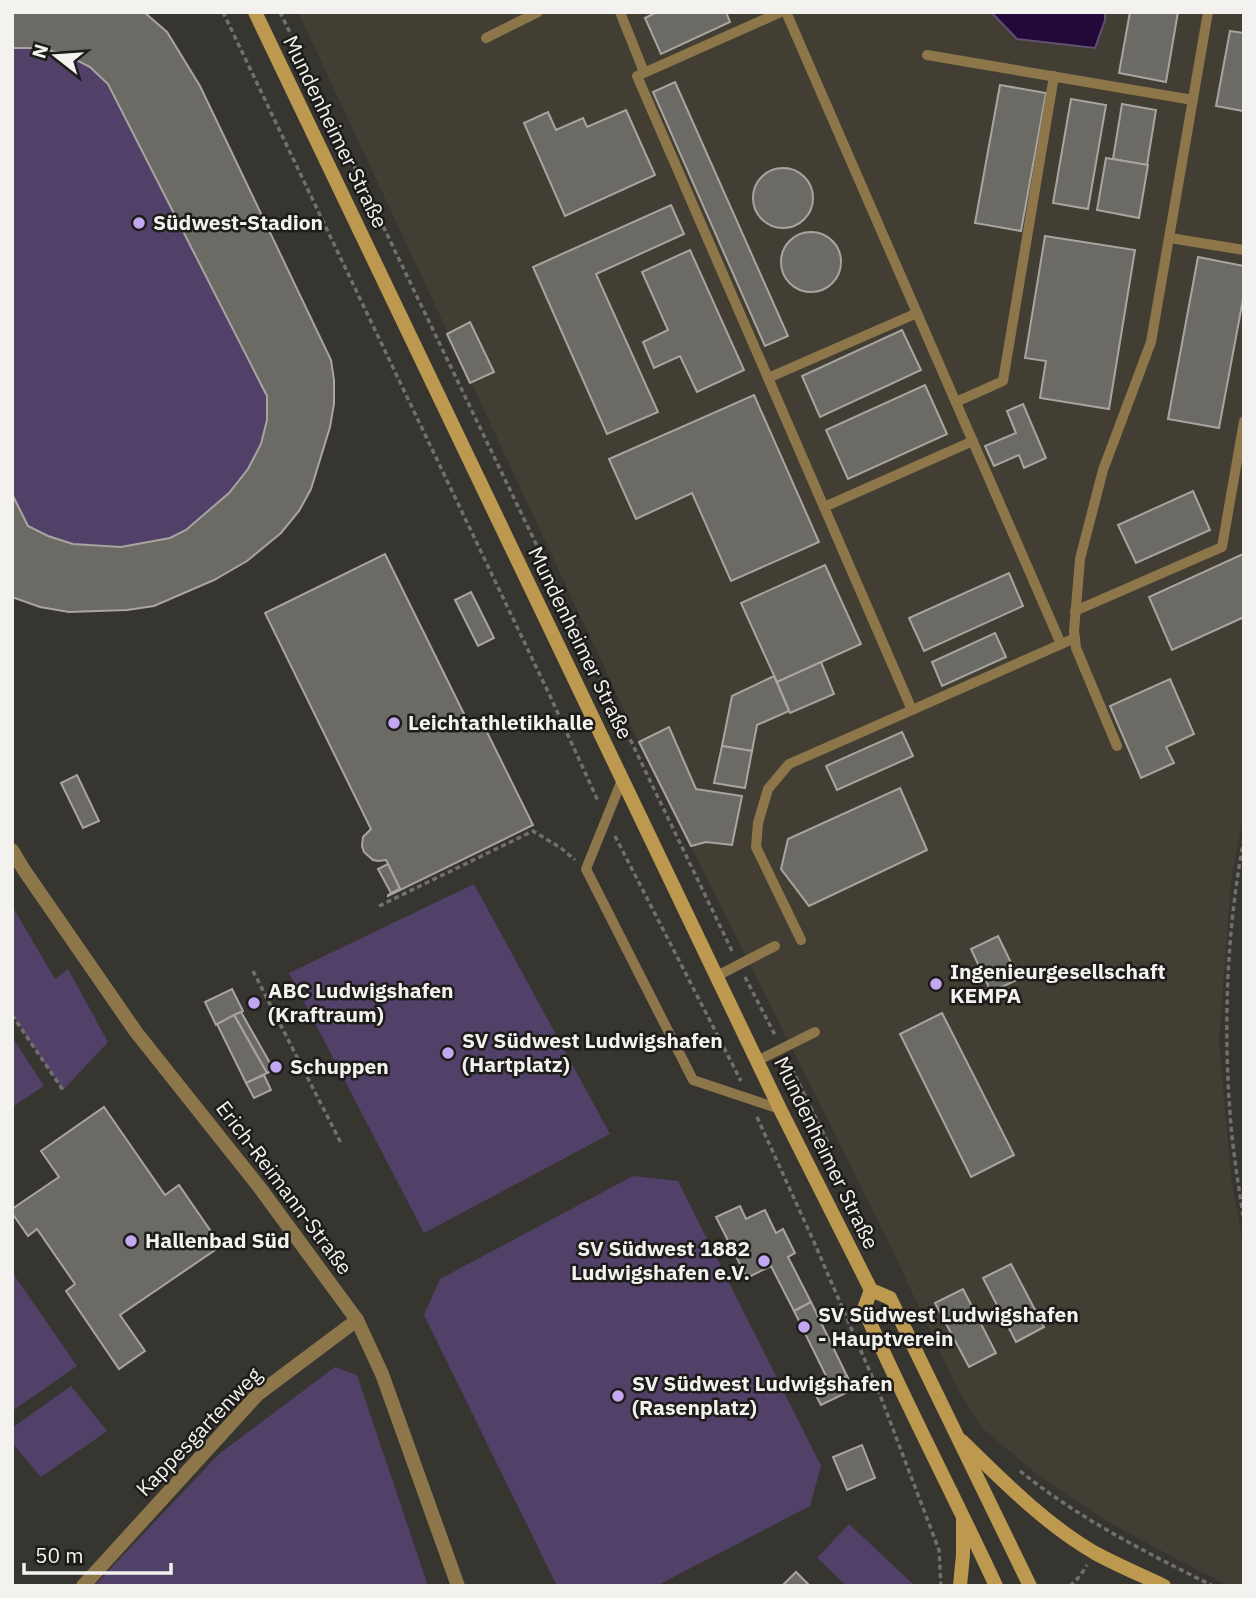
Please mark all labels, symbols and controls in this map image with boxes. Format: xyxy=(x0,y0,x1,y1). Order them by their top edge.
north arrow xyxy=(21,21,91,91)
street label: Mundenheimer Straße xyxy=(277,31,395,233)
text: N xyxy=(26,41,53,61)
place label: Südwest-Stadion xyxy=(153,208,323,236)
marker: Südwest-Stadion xyxy=(131,215,147,231)
street label: Mundenheimer Straße xyxy=(522,542,640,744)
place label: Leichtathletikhalle xyxy=(408,708,594,736)
marker: Leichtathletikhalle xyxy=(386,715,402,731)
place label: Ingenieurgesellschaft KEMPA xyxy=(950,957,1166,1009)
place label: ABC Ludwigshafen (Kraftraum) xyxy=(268,976,453,1028)
marker: Ingenieurgesellschaft KEMPA xyxy=(928,976,944,992)
marker: ABC Ludwigshafen (Kraftraum) xyxy=(246,995,262,1011)
place label: SV Südwest Ludwigshafen (Hartplatz) xyxy=(462,1026,723,1078)
marker: SV Südwest Ludwigshafen (Hartplatz) xyxy=(440,1045,456,1061)
place label: Schuppen xyxy=(290,1052,389,1080)
street label: Mundenheimer Straße xyxy=(768,1052,886,1254)
marker: Schuppen xyxy=(268,1059,284,1075)
street label: Erich-Reimann-Straße xyxy=(210,1095,359,1280)
place label: Hallenbad Süd xyxy=(145,1226,290,1254)
marker: Hallenbad Süd xyxy=(123,1233,139,1249)
place label: SV Südwest 1882 Ludwigshafen e.V. xyxy=(571,1234,750,1286)
marker: SV Südwest 1882 Ludwigshafen e.V. xyxy=(756,1253,772,1269)
place label: SV Südwest Ludwigshafen - Hauptverein xyxy=(818,1300,1079,1352)
marker: SV Südwest Ludwigshafen - Hauptverein xyxy=(796,1319,812,1335)
street label: Kappesgartenweg xyxy=(129,1361,267,1502)
place label: SV Südwest Ludwigshafen (Rasenplatz) xyxy=(632,1369,893,1421)
marker: SV Südwest Ludwigshafen (Rasenplatz) xyxy=(610,1388,626,1404)
scale bar xyxy=(24,1532,172,1576)
text: 50 m xyxy=(35,1541,84,1569)

